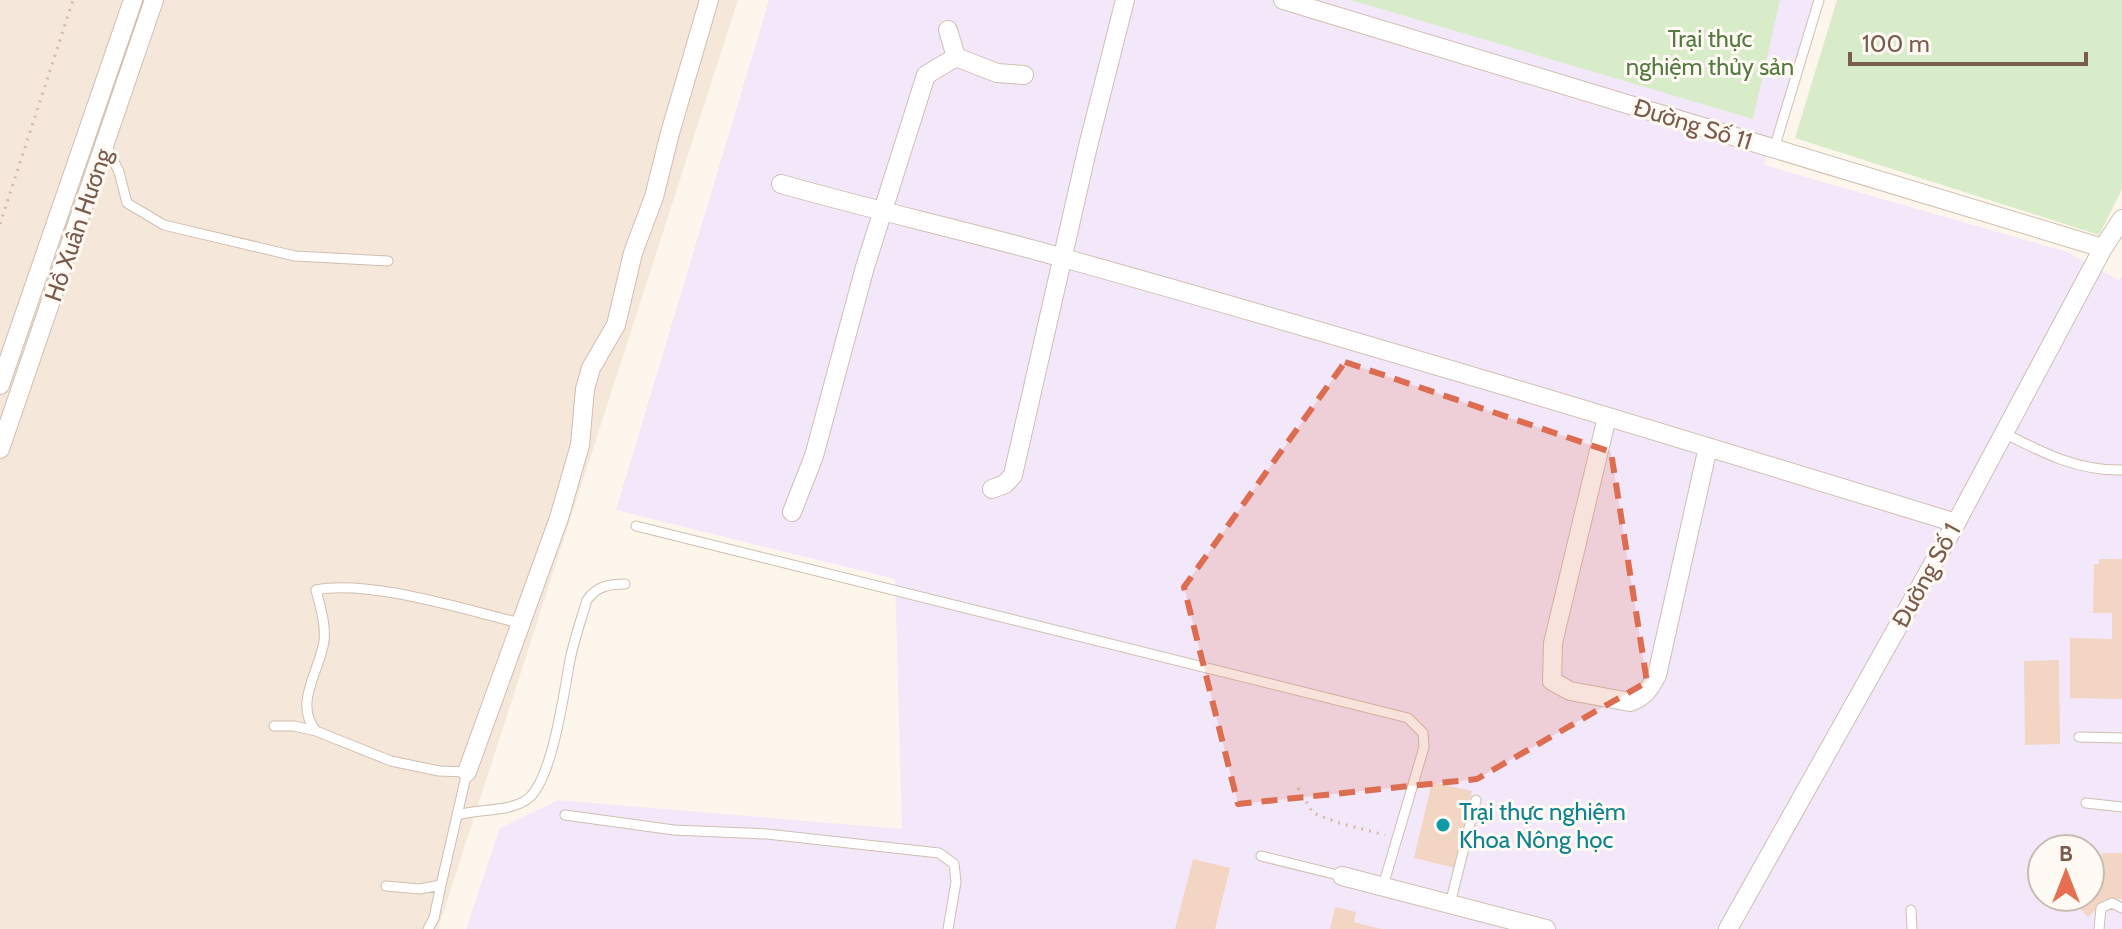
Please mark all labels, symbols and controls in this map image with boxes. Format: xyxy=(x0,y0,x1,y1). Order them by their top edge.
scale bar xyxy=(1850,16,2086,66)
park label: Trại thực nghiệm thủy sản xyxy=(1626,24,1794,81)
text: 100 m xyxy=(1862,29,1930,58)
street label: Đường Số 11 xyxy=(1630,92,1756,156)
street label: Hồ Xuân Hương xyxy=(38,144,118,305)
street label: Đường Số 1 xyxy=(1886,518,1966,632)
place label: Trại thực nghiệm Khoa Nông học xyxy=(1459,797,1626,854)
marker: Trại thực nghiệm Khoa Nông học xyxy=(1434,816,1452,834)
north arrow xyxy=(2026,833,2106,913)
text: B xyxy=(2059,840,2073,867)

